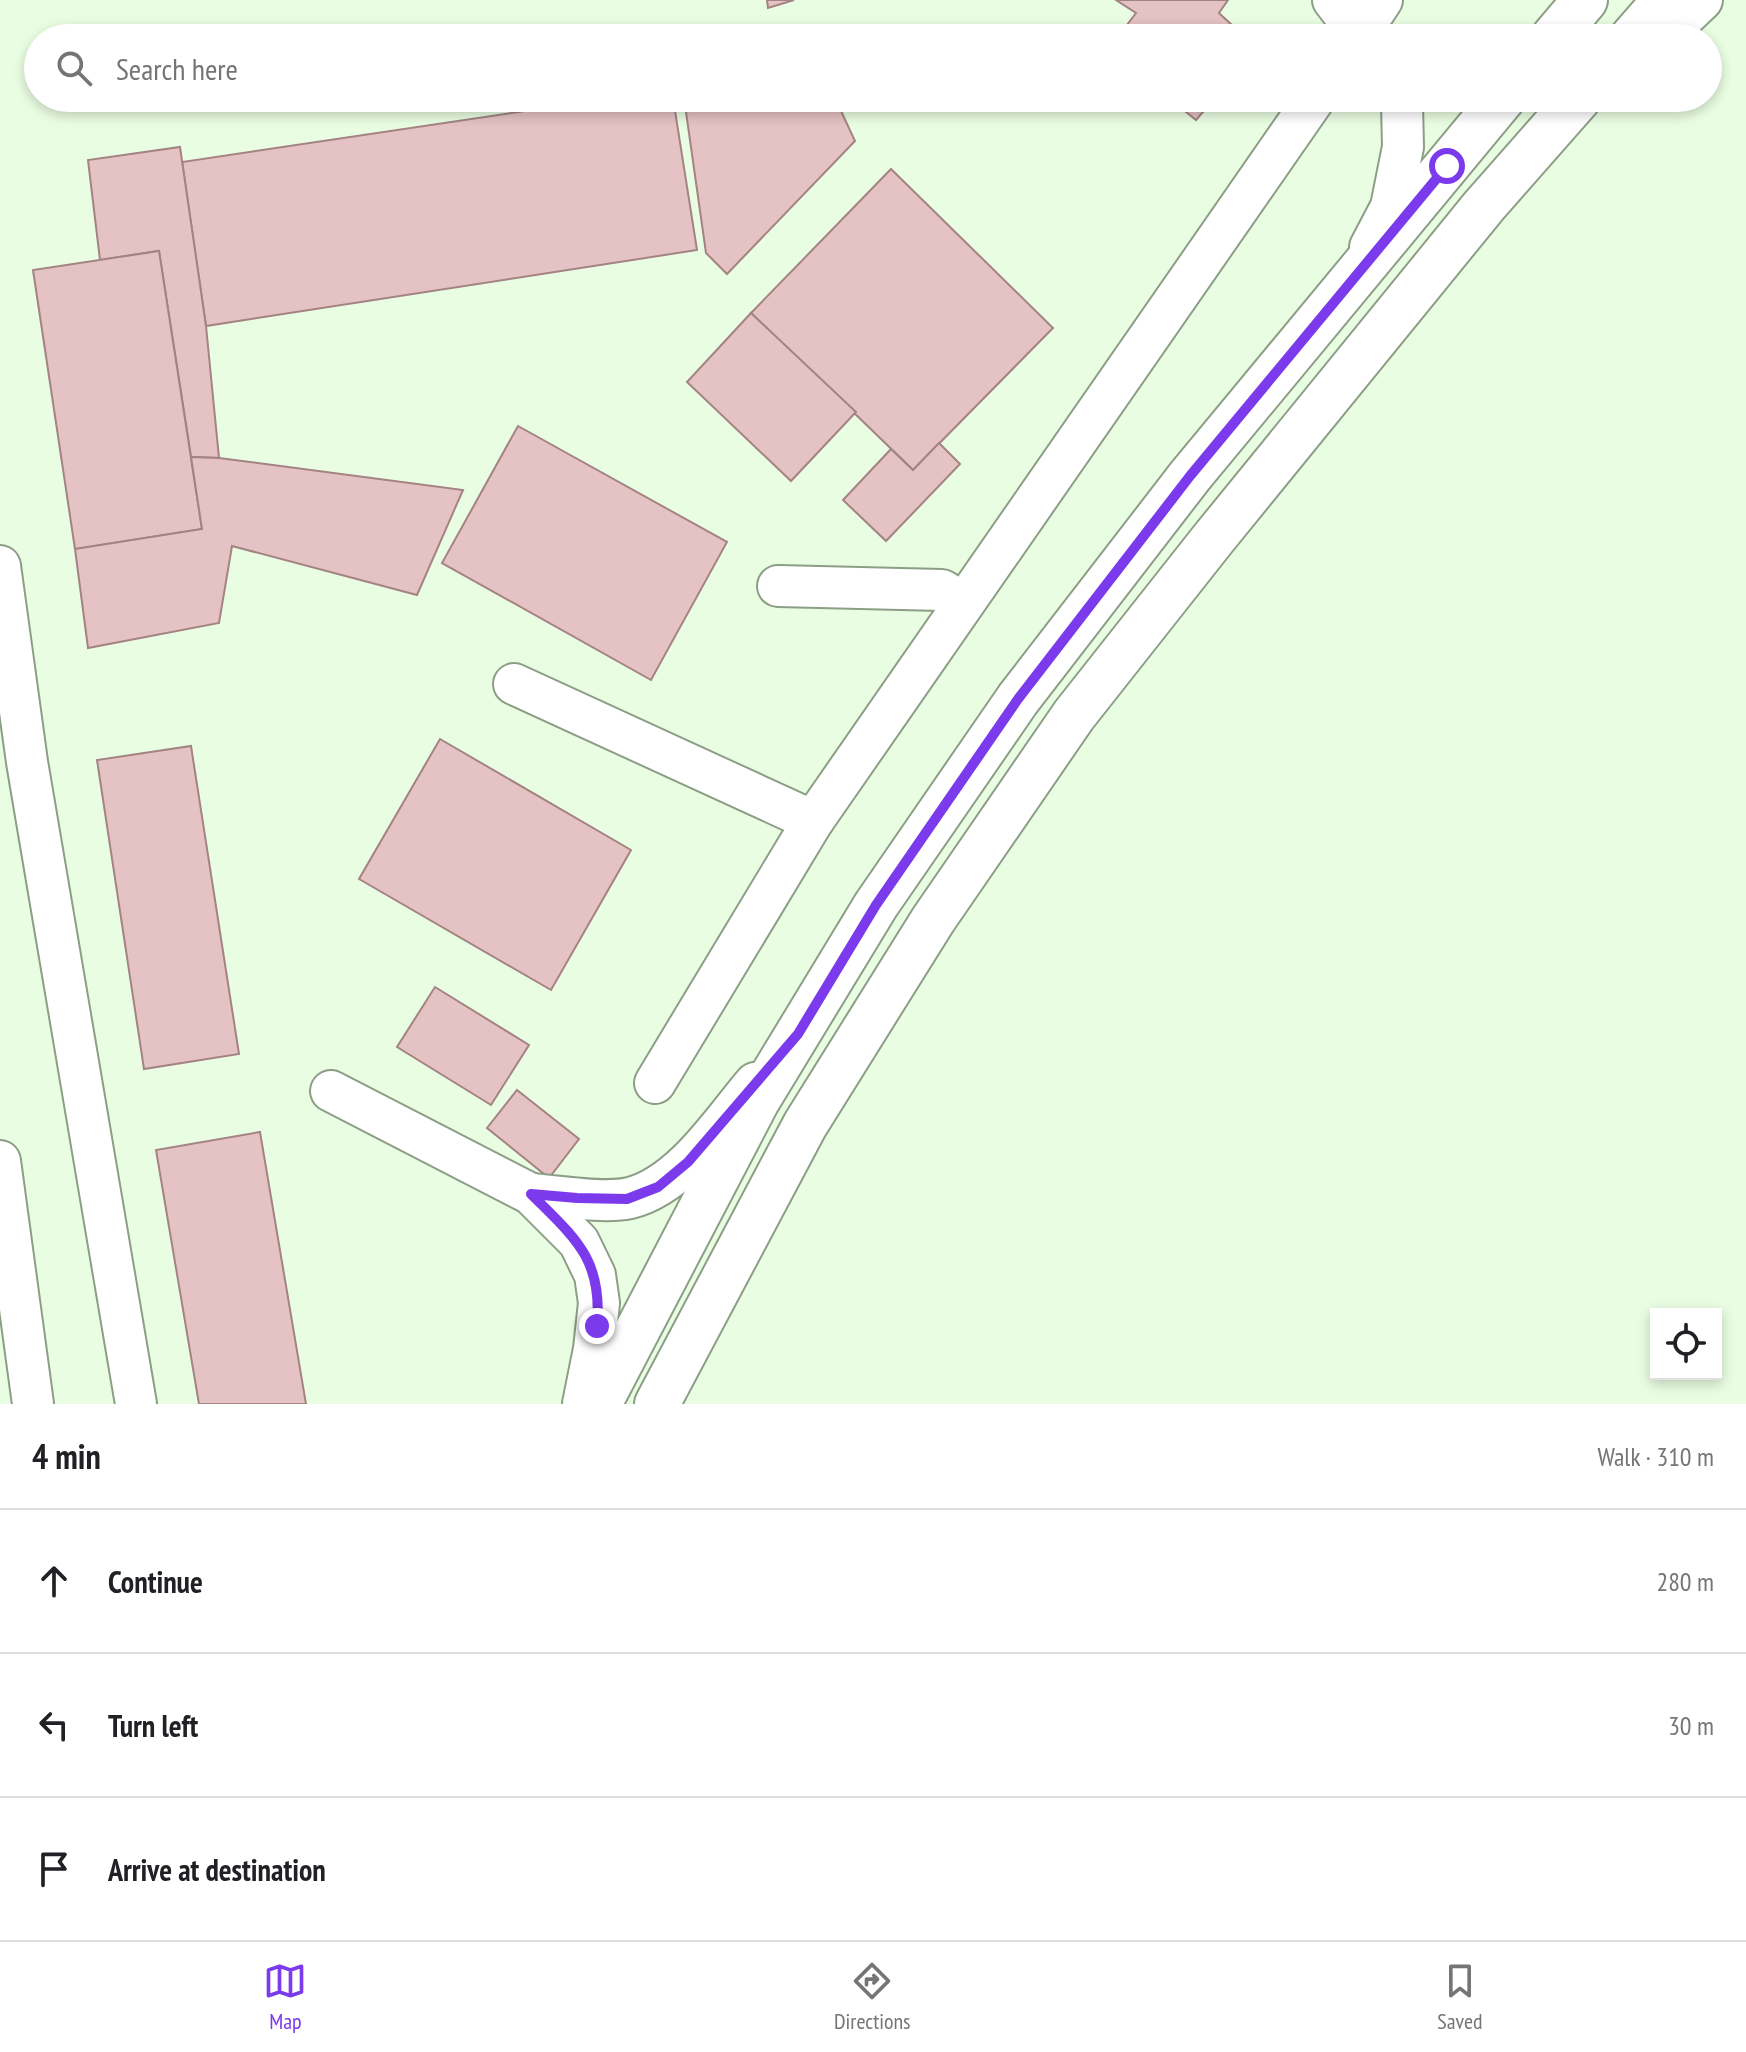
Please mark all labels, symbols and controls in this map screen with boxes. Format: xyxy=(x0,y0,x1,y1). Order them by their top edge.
search box xyxy=(24,24,1722,112)
icon: search xyxy=(52,46,96,90)
text: Search here xyxy=(116,49,238,88)
route start xyxy=(1429,148,1465,184)
route end xyxy=(579,1308,615,1344)
map controls xyxy=(1650,1308,1722,1380)
button: locate xyxy=(1650,1308,1722,1380)
text: 4 min xyxy=(32,1434,101,1478)
text: Walk · 310 m xyxy=(1597,1440,1714,1473)
icon: ahead xyxy=(32,1559,76,1603)
text: Continue xyxy=(108,1562,203,1601)
text: 280 m xyxy=(1656,1565,1714,1598)
icon: left xyxy=(32,1703,76,1747)
text: Turn left xyxy=(108,1706,198,1745)
text: 30 m xyxy=(1668,1709,1714,1742)
icon: arrive xyxy=(32,1847,76,1891)
text: Arrive at destination xyxy=(108,1850,326,1889)
tab: Map xyxy=(263,1959,307,2035)
tab: Directions xyxy=(834,1959,911,2035)
tab: Saved xyxy=(1437,1959,1483,2035)

